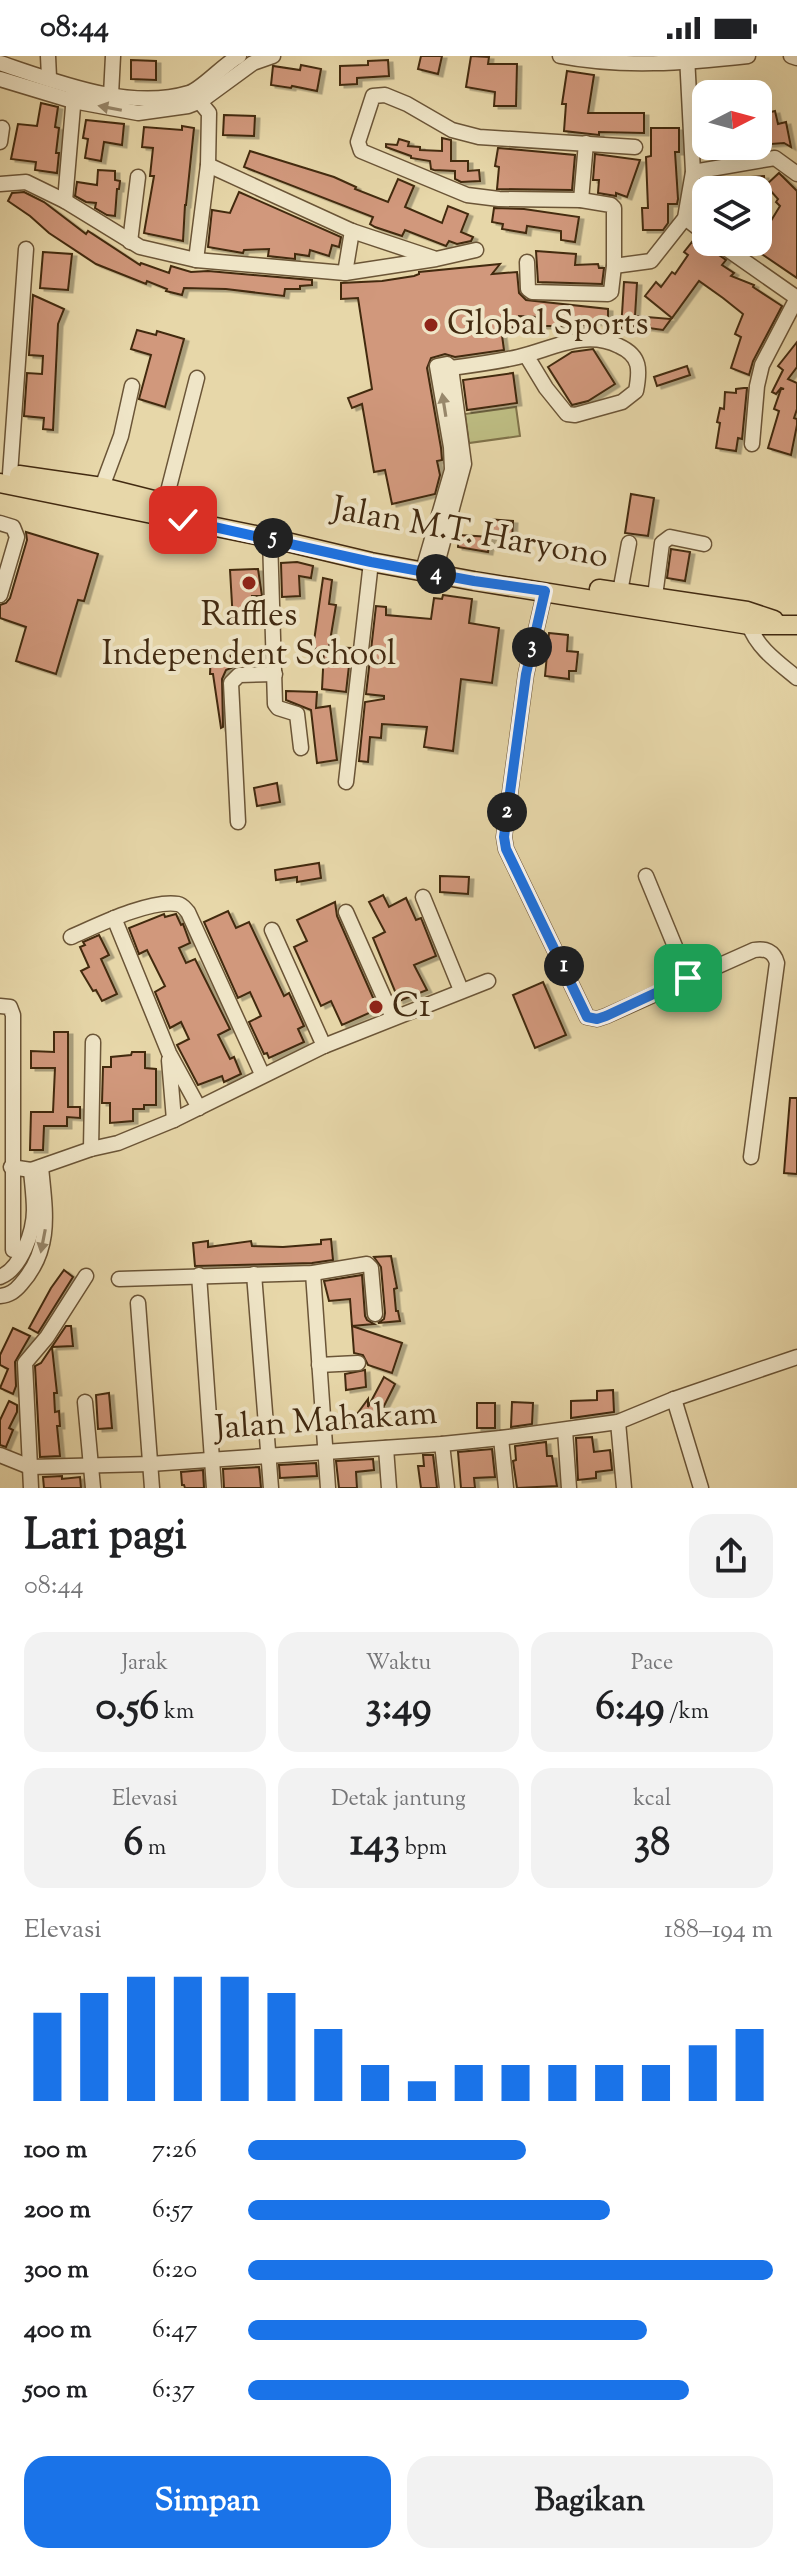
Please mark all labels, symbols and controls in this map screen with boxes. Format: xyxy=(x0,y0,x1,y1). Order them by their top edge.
text: 08:44 xyxy=(40,7,109,50)
north arrow xyxy=(692,80,772,160)
map controls xyxy=(692,80,772,256)
one-way arrow xyxy=(97,101,122,114)
button: layers xyxy=(692,176,772,256)
place label: Global Sports xyxy=(447,301,649,350)
marker: Global Sports xyxy=(422,316,440,334)
one-way arrow xyxy=(437,393,449,418)
street label: Jalan M.T. Haryono xyxy=(326,485,612,582)
pin xyxy=(149,486,217,554)
icon: check xyxy=(161,498,205,542)
pin: 5 xyxy=(253,518,293,558)
text: 5 xyxy=(269,522,277,554)
pin: 4 xyxy=(416,554,456,594)
text: 4 xyxy=(430,558,442,590)
marker: Raffles Independent School xyxy=(240,574,258,592)
place label: Raffles Independent School xyxy=(102,592,396,680)
pin: 3 xyxy=(512,627,552,667)
text: 3 xyxy=(528,631,536,663)
pin: 2 xyxy=(487,792,527,832)
text: 2 xyxy=(502,796,512,828)
pin xyxy=(654,944,722,1012)
pin: 1 xyxy=(544,946,584,986)
text: 1 xyxy=(560,950,568,982)
icon: arrive xyxy=(666,956,710,1000)
place label: C1 xyxy=(392,983,431,1032)
marker: C1 xyxy=(367,998,385,1016)
one-way arrow xyxy=(36,1229,48,1254)
street label: Jalan Mahakam xyxy=(211,1390,439,1454)
text: Lari pagi xyxy=(24,1506,187,1569)
button: share xyxy=(689,1514,773,1598)
text: 08:44 xyxy=(24,1568,84,1605)
text: Jarak xyxy=(122,1648,168,1680)
text: Waktu xyxy=(366,1648,431,1680)
text: Pace xyxy=(631,1648,673,1680)
text: 0.56 xyxy=(96,1680,159,1737)
text: 3:49 xyxy=(366,1680,431,1737)
text: 6:49 xyxy=(595,1680,664,1737)
text: km xyxy=(159,1697,194,1729)
text: /km xyxy=(664,1697,709,1729)
text: Elevasi xyxy=(112,1784,178,1816)
text: Detak jantung xyxy=(331,1784,466,1816)
text: kcal xyxy=(633,1784,671,1816)
text: 6 xyxy=(123,1816,143,1873)
text: 143 xyxy=(350,1816,400,1873)
text: 38 xyxy=(634,1816,670,1873)
text: m xyxy=(143,1833,166,1865)
text: bpm xyxy=(400,1833,447,1865)
text: Elevasi xyxy=(24,1912,102,1949)
text: 188–194 m xyxy=(664,1912,773,1949)
text: 100 m xyxy=(24,2132,87,2169)
text: 7:26 xyxy=(152,2132,197,2169)
text: 200 m xyxy=(24,2192,91,2229)
text: 6:57 xyxy=(152,2192,193,2229)
text: 300 m xyxy=(24,2252,89,2289)
text: 6:20 xyxy=(152,2252,197,2289)
text: 400 m xyxy=(24,2312,91,2349)
text: 6:47 xyxy=(152,2312,198,2349)
text: 500 m xyxy=(24,2372,87,2409)
text: 6:37 xyxy=(152,2372,195,2409)
button: Simpan xyxy=(24,2456,391,2548)
button: Bagikan xyxy=(407,2456,773,2548)

